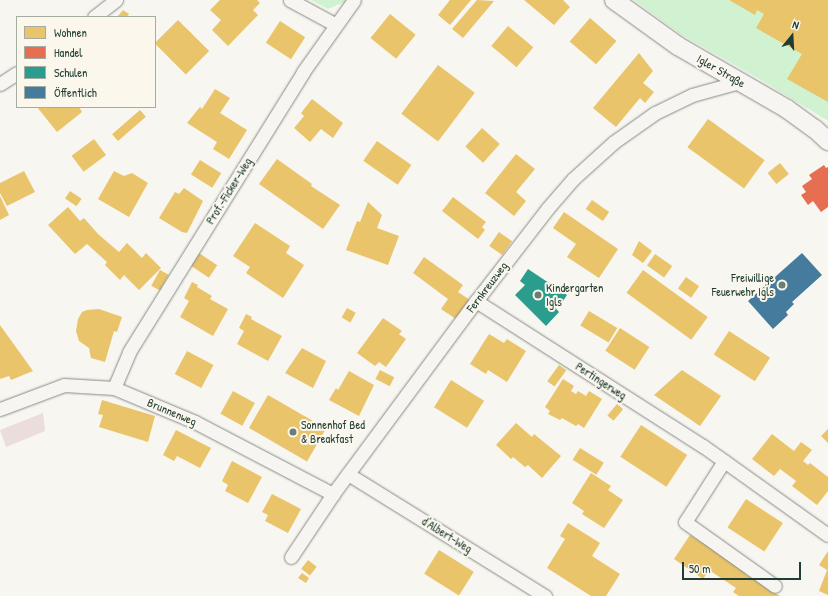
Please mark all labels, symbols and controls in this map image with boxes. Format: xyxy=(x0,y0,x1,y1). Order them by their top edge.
legend xyxy=(16,16,156,108)
north arrow xyxy=(772,16,812,56)
text: N xyxy=(791,17,801,32)
text: Wohnen xyxy=(54,24,87,41)
text: Handel xyxy=(54,44,82,61)
street label: Igler Straße xyxy=(694,51,748,91)
text: Schulen xyxy=(54,64,87,81)
text: Öffentlich xyxy=(54,84,97,101)
street label: Prof.-Ficker-Weg xyxy=(203,155,255,227)
street label: Fernkreuzweg xyxy=(463,259,511,315)
place label: Freiwillige Feuerwehr Igls xyxy=(712,271,774,299)
marker: Freiwillige Feuerwehr Igls xyxy=(777,280,787,290)
place label: Kindergarten Igls xyxy=(546,281,603,309)
marker: Kindergarten Igls xyxy=(533,290,543,300)
street label: Pertingerweg xyxy=(573,359,629,403)
street label: Brunnenweg xyxy=(145,395,199,429)
place label: Sonnenhof Bed & Breakfast xyxy=(301,418,365,446)
marker: Sonnenhof Bed & Breakfast xyxy=(288,427,298,437)
street label: d'Albert-Weg xyxy=(419,514,475,556)
scale bar xyxy=(684,554,803,580)
text: 50 m xyxy=(689,560,710,577)

